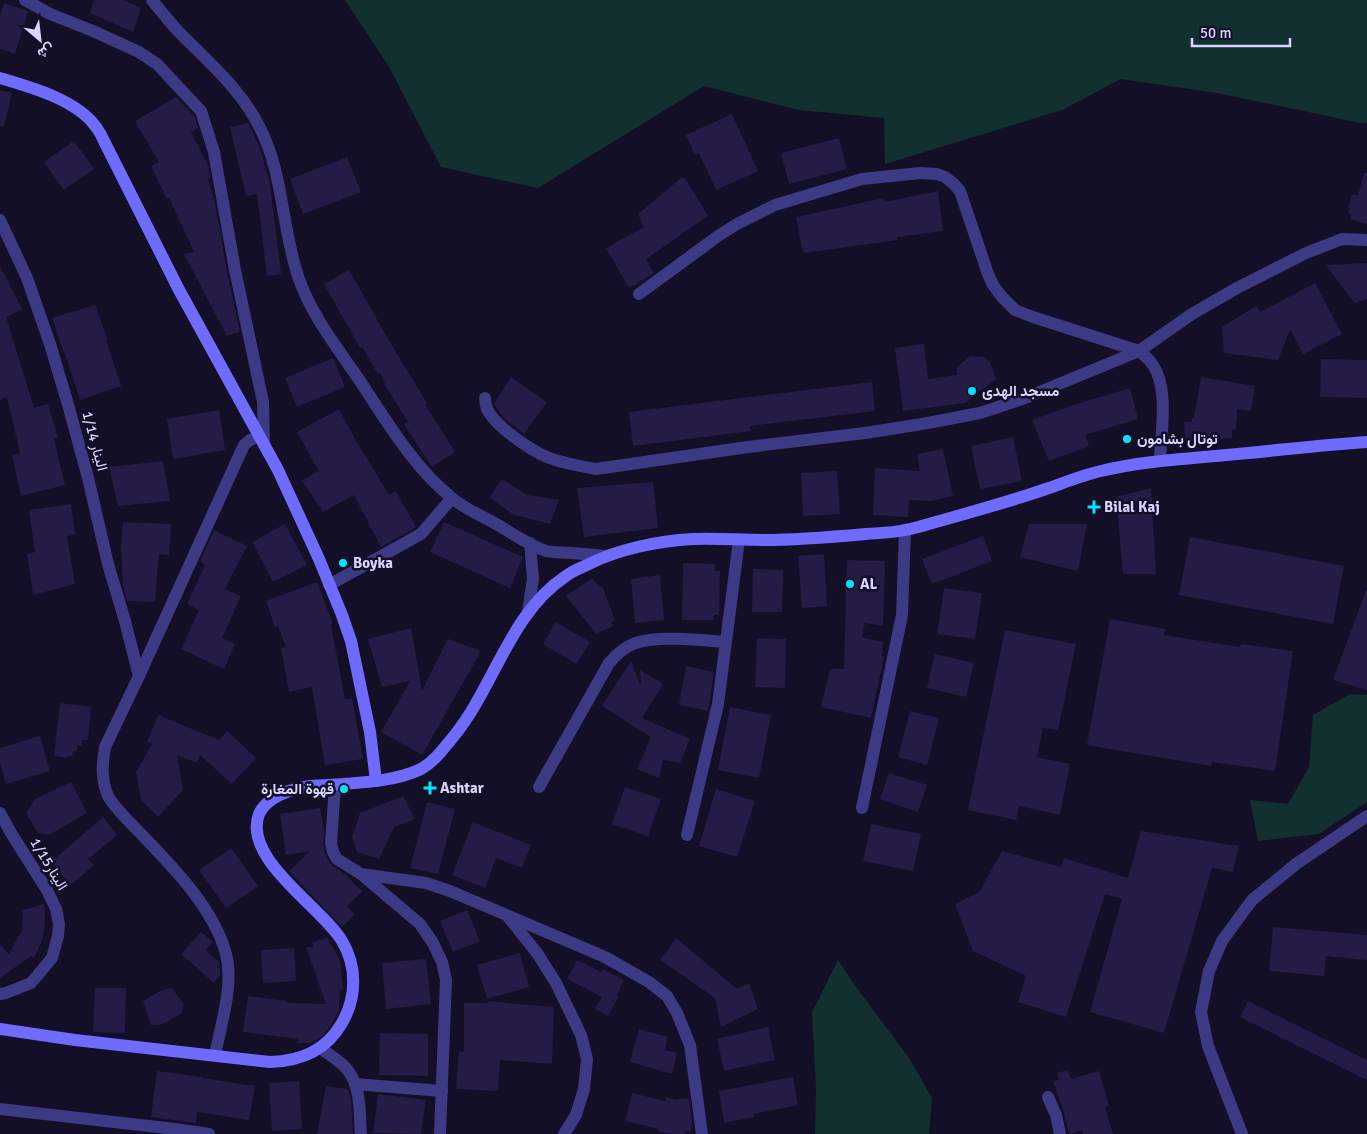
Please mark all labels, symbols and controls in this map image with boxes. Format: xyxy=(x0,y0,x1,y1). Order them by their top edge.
north arrow xyxy=(15,15,65,65)
scale bar xyxy=(1192,15,1290,47)
text: 50 m xyxy=(1200,24,1231,42)
text: ش xyxy=(34,40,57,63)
place label: مسجد الهدى xyxy=(982,382,1059,400)
marker: مسجد الهدى xyxy=(966,385,978,397)
street label: الينار 1/14 xyxy=(78,409,112,473)
place label: توتال بشامون xyxy=(1137,430,1218,448)
marker: توتال بشامون xyxy=(1121,433,1133,445)
place label: Bilal Kaj xyxy=(1104,498,1160,516)
marker: Bilal Kaj xyxy=(1088,501,1100,513)
place label: Boyka xyxy=(353,554,393,572)
marker: Boyka xyxy=(337,557,349,569)
place label: AL xyxy=(860,575,878,593)
marker: AL xyxy=(844,578,856,590)
place label: Ashtar xyxy=(440,779,484,797)
place label: قهوة المغارة xyxy=(261,780,334,798)
marker: Ashtar xyxy=(424,782,436,794)
marker: قهوة المغارة xyxy=(338,783,350,795)
street label: الينار1/15 xyxy=(26,835,72,893)

